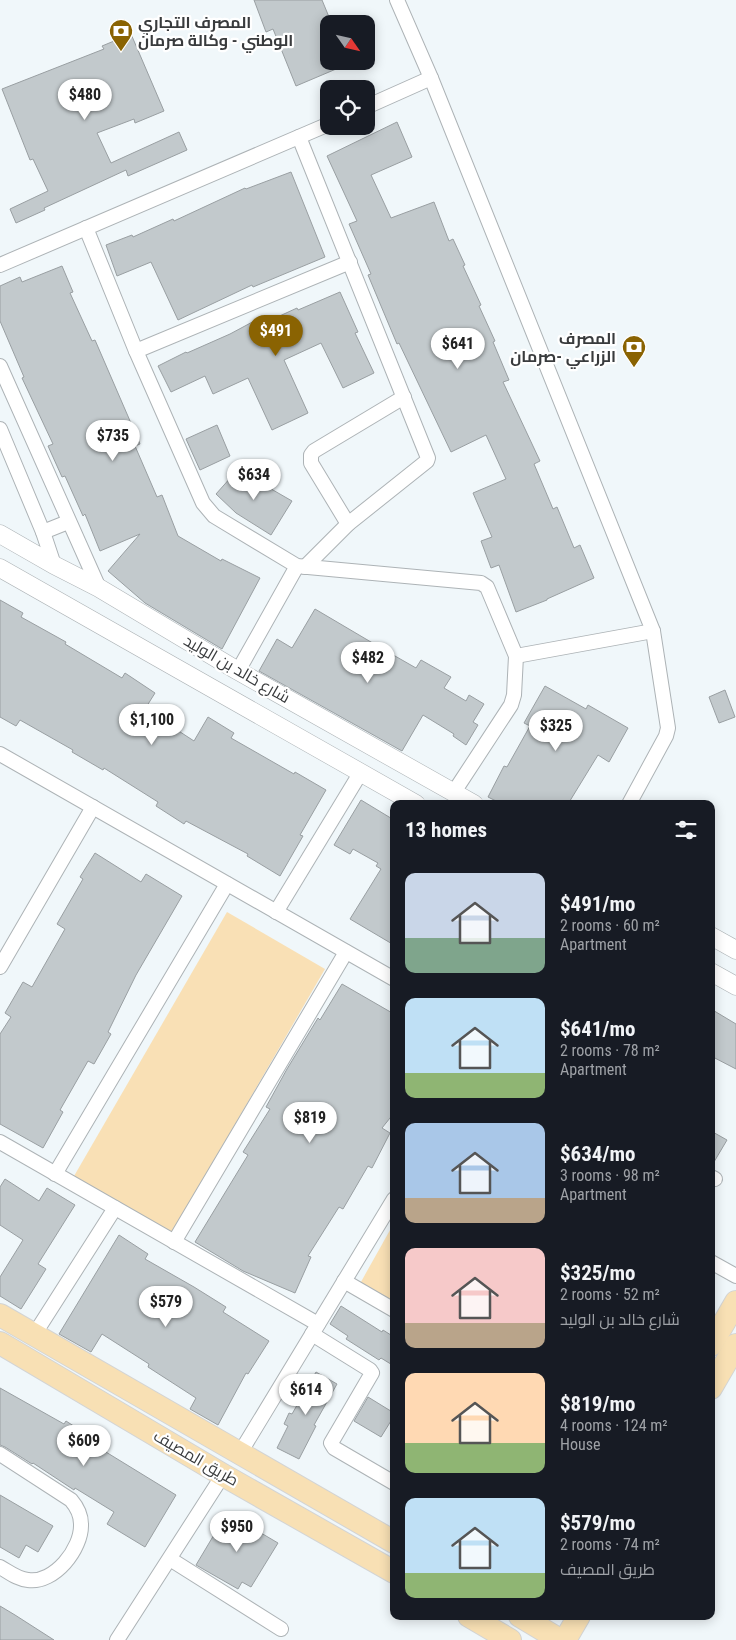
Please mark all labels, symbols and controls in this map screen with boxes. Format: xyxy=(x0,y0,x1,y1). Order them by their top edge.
place label: المصرف التجاري الوطني - وكالة صرمان xyxy=(138,13,293,53)
north arrow xyxy=(320,15,375,70)
map controls xyxy=(320,15,375,135)
bank icon: المصرف التجاري الوطني - وكالة صرمان xyxy=(108,18,134,52)
pin: $480 xyxy=(55,78,115,121)
button: locate xyxy=(320,80,375,135)
text: $480 xyxy=(69,85,101,104)
pin: $491 xyxy=(246,314,306,357)
text: $491 xyxy=(260,321,292,340)
pin: $641 xyxy=(428,328,488,370)
place label: المصرف الزراعي -صرمان xyxy=(510,329,616,369)
text: $641 xyxy=(442,334,474,353)
bank icon: المصرف الزراعي -صرمان xyxy=(621,334,647,368)
pin: $735 xyxy=(83,420,143,462)
text: $735 xyxy=(97,426,129,445)
pin: $634 xyxy=(224,458,284,501)
text: $634 xyxy=(238,465,270,484)
street label: شارع خالد بن الوليد xyxy=(179,631,294,709)
pin: $482 xyxy=(338,642,398,684)
text: $482 xyxy=(352,648,384,667)
pin: $1,100 xyxy=(111,704,193,746)
text: $1,100 xyxy=(130,710,174,729)
pin: $325 xyxy=(526,710,586,752)
text: $325 xyxy=(540,716,572,735)
icon: filters xyxy=(672,816,700,844)
text: 13 homes xyxy=(405,818,487,842)
text: $491/mo xyxy=(560,892,635,916)
icon: home xyxy=(445,893,505,953)
text: 2 rooms · 60 m² xyxy=(560,916,660,935)
text: Apartment xyxy=(560,935,627,954)
text: $641/mo xyxy=(560,1017,635,1041)
icon: home xyxy=(445,1018,505,1078)
text: 2 rooms · 78 m² xyxy=(560,1041,660,1060)
text: Apartment xyxy=(560,1060,627,1079)
pin: $819 xyxy=(280,1102,340,1144)
text: $819 xyxy=(294,1108,326,1127)
text: $634/mo xyxy=(560,1142,635,1166)
icon: home xyxy=(445,1143,505,1203)
text: 3 rooms · 98 m² xyxy=(560,1166,660,1185)
text: Apartment xyxy=(560,1185,627,1204)
text: $325/mo xyxy=(560,1261,635,1285)
icon: home xyxy=(445,1268,505,1328)
text: 2 rooms · 52 m² xyxy=(560,1285,660,1304)
pin: $579 xyxy=(136,1286,196,1328)
text: $579 xyxy=(150,1292,182,1311)
text: شارع خالد بن الوليد xyxy=(560,1310,680,1329)
pin: $614 xyxy=(276,1374,336,1416)
text: $614 xyxy=(290,1380,322,1399)
text: $819/mo xyxy=(560,1392,635,1416)
icon: home xyxy=(445,1393,505,1453)
text: 4 rooms · 124 m² xyxy=(560,1416,668,1435)
pin: $609 xyxy=(54,1424,114,1467)
street label: طريق المصيف xyxy=(150,1426,242,1491)
text: $609 xyxy=(68,1431,100,1450)
text: House xyxy=(560,1435,600,1454)
pin: $950 xyxy=(207,1510,267,1553)
text: $579/mo xyxy=(560,1511,635,1535)
text: $950 xyxy=(221,1517,253,1536)
icon: home xyxy=(445,1518,505,1578)
text: 2 rooms · 74 m² xyxy=(560,1535,660,1554)
text: طريق المصيف xyxy=(560,1560,655,1579)

